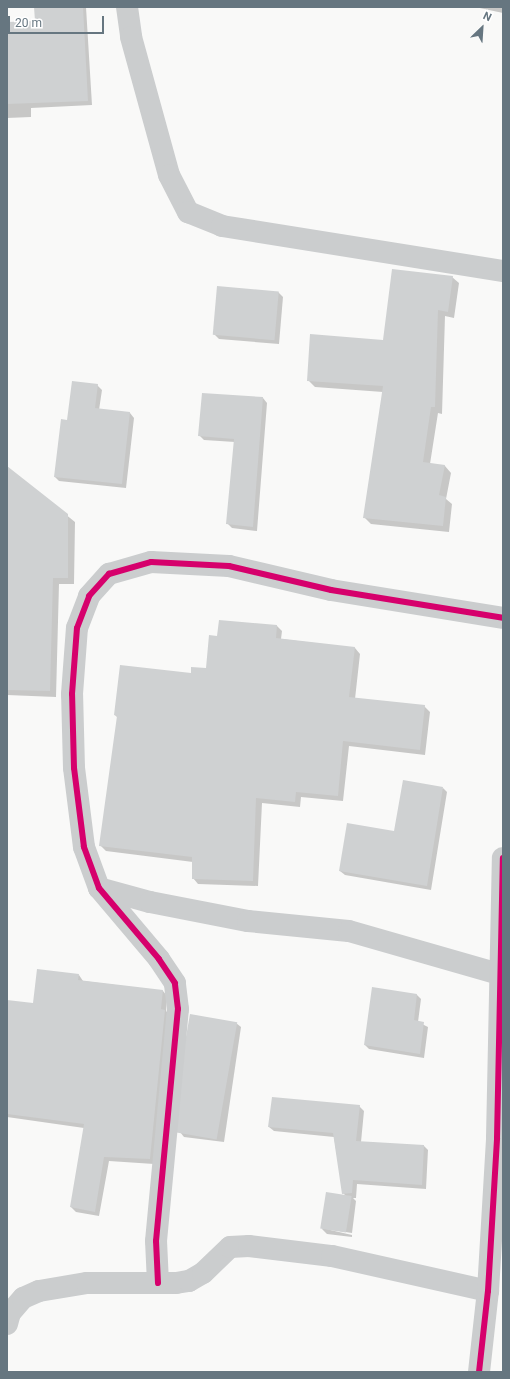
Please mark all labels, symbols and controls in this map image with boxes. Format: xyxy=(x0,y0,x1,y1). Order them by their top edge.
scale bar xyxy=(10,8,106,34)
north arrow xyxy=(462,8,502,48)
text: N xyxy=(481,9,494,24)
text: 20 m xyxy=(15,16,42,30)

